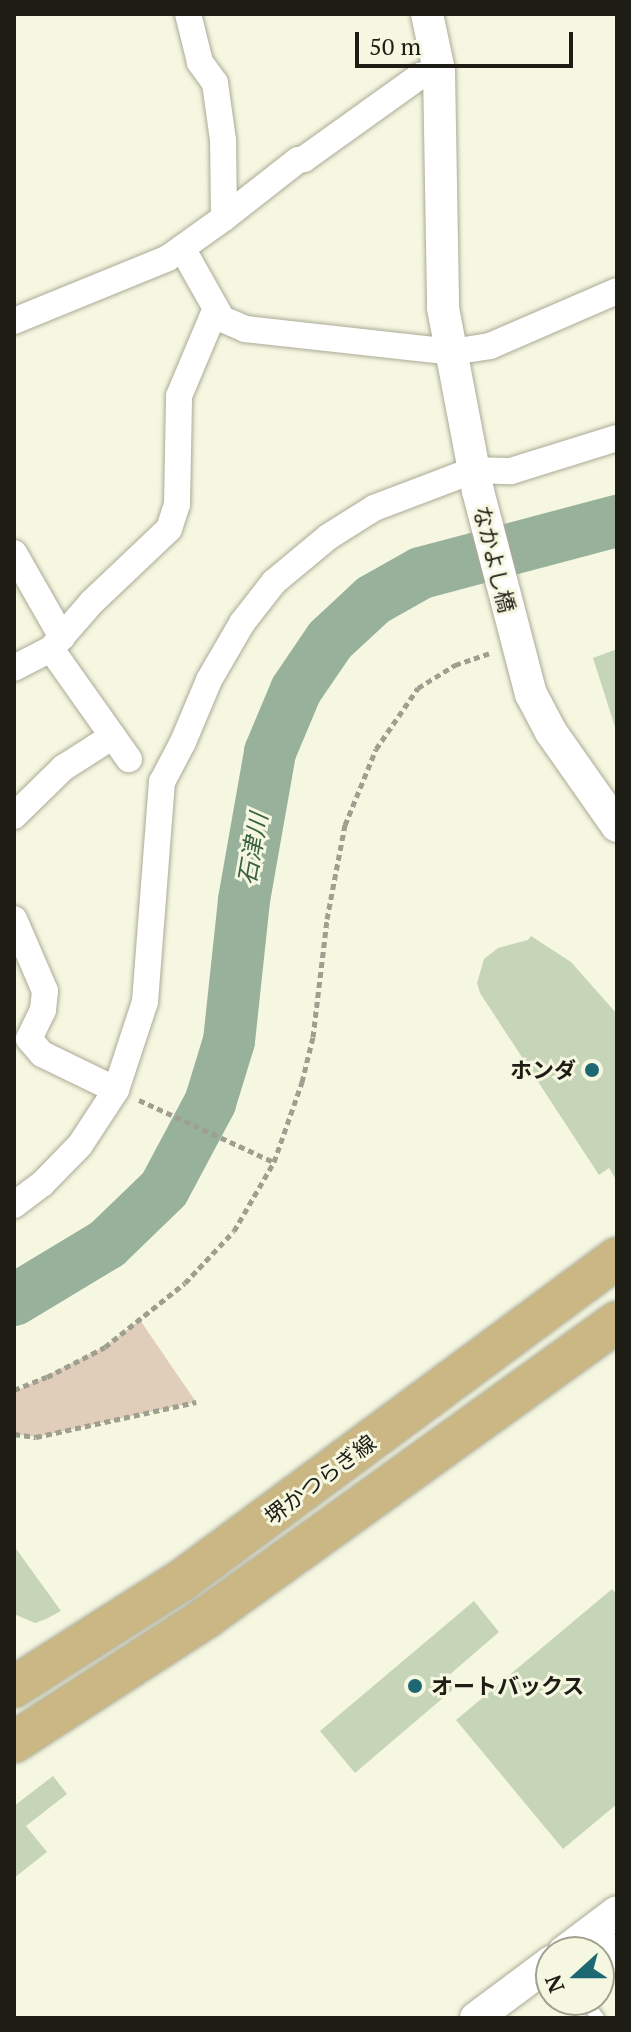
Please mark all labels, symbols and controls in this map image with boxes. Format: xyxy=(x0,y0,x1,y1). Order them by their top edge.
scale bar xyxy=(359,16,577,66)
text: 50 m xyxy=(369,30,421,62)
street label: なかよし橋 xyxy=(469,502,521,616)
water label: 石津川 xyxy=(233,811,273,887)
place label: ホンダ xyxy=(510,1057,576,1083)
marker: ホンダ xyxy=(583,1061,601,1079)
street label: 堺かつらぎ線 xyxy=(259,1429,381,1529)
place label: オートバックス xyxy=(431,1673,585,1699)
marker: オートバックス xyxy=(406,1677,424,1695)
north arrow xyxy=(535,1936,615,2016)
text: N xyxy=(537,1971,571,1997)

